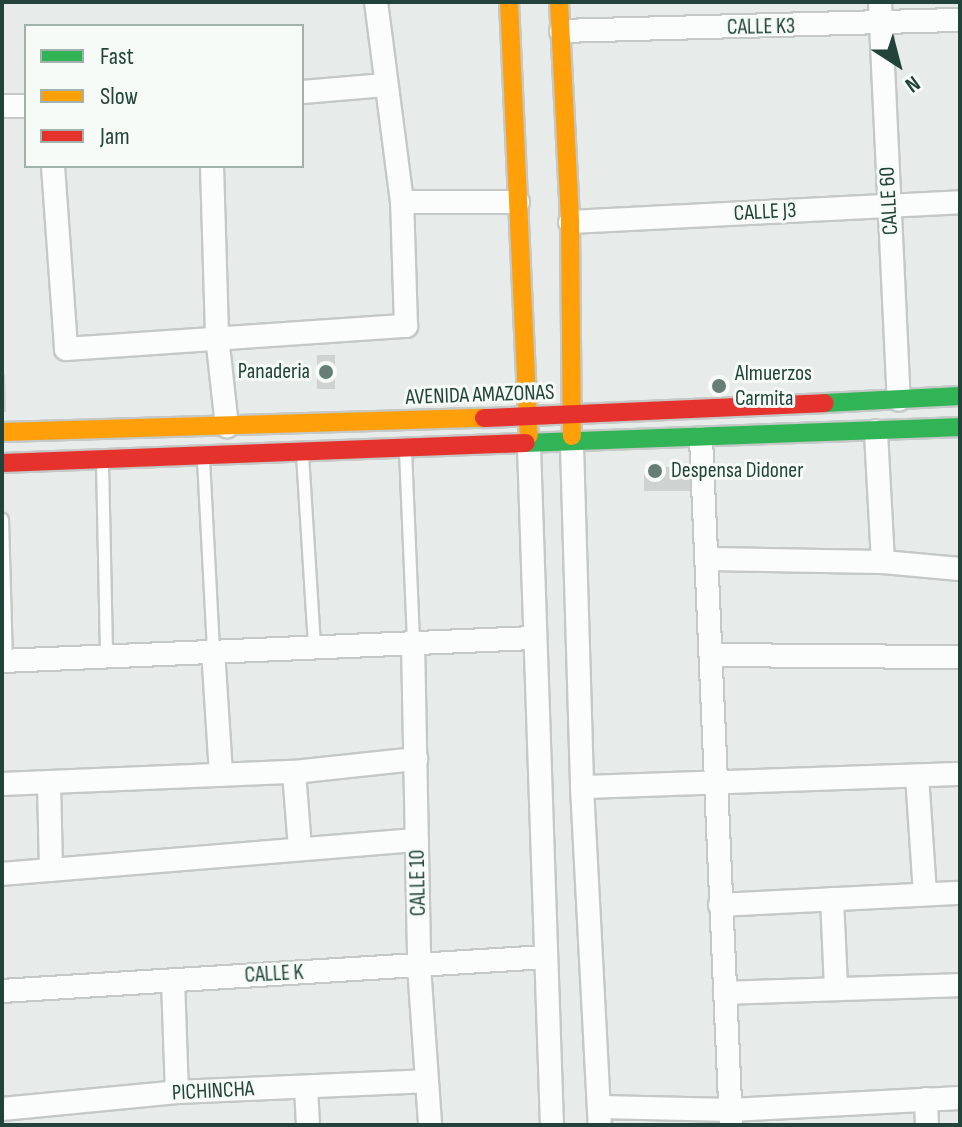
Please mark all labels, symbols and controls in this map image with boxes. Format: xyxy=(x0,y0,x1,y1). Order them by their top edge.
street label: CALLE K3 xyxy=(727,13,795,41)
legend xyxy=(24,24,304,168)
north arrow xyxy=(858,24,938,104)
text: Fast xyxy=(100,42,134,71)
text: N xyxy=(900,69,925,98)
text: Slow xyxy=(100,82,138,111)
text: Jam xyxy=(100,122,130,151)
street label: CALLE 60 xyxy=(874,166,904,236)
street label: CALLE J3 xyxy=(733,197,797,227)
place label: Panaderia xyxy=(238,359,310,385)
place label: Almuerzos Carmita xyxy=(735,360,812,412)
marker: Panaderia xyxy=(317,363,335,381)
marker: Almuerzos Carmita xyxy=(710,377,728,395)
street label: AVENIDA AMAZONAS xyxy=(405,379,555,411)
place label: Despensa Didoner xyxy=(671,458,804,484)
marker: Despensa Didoner xyxy=(646,462,664,480)
street label: CALLE 10 xyxy=(404,850,432,916)
street label: CALLE K xyxy=(244,959,304,989)
street label: PICHINCHA xyxy=(171,1076,255,1106)

